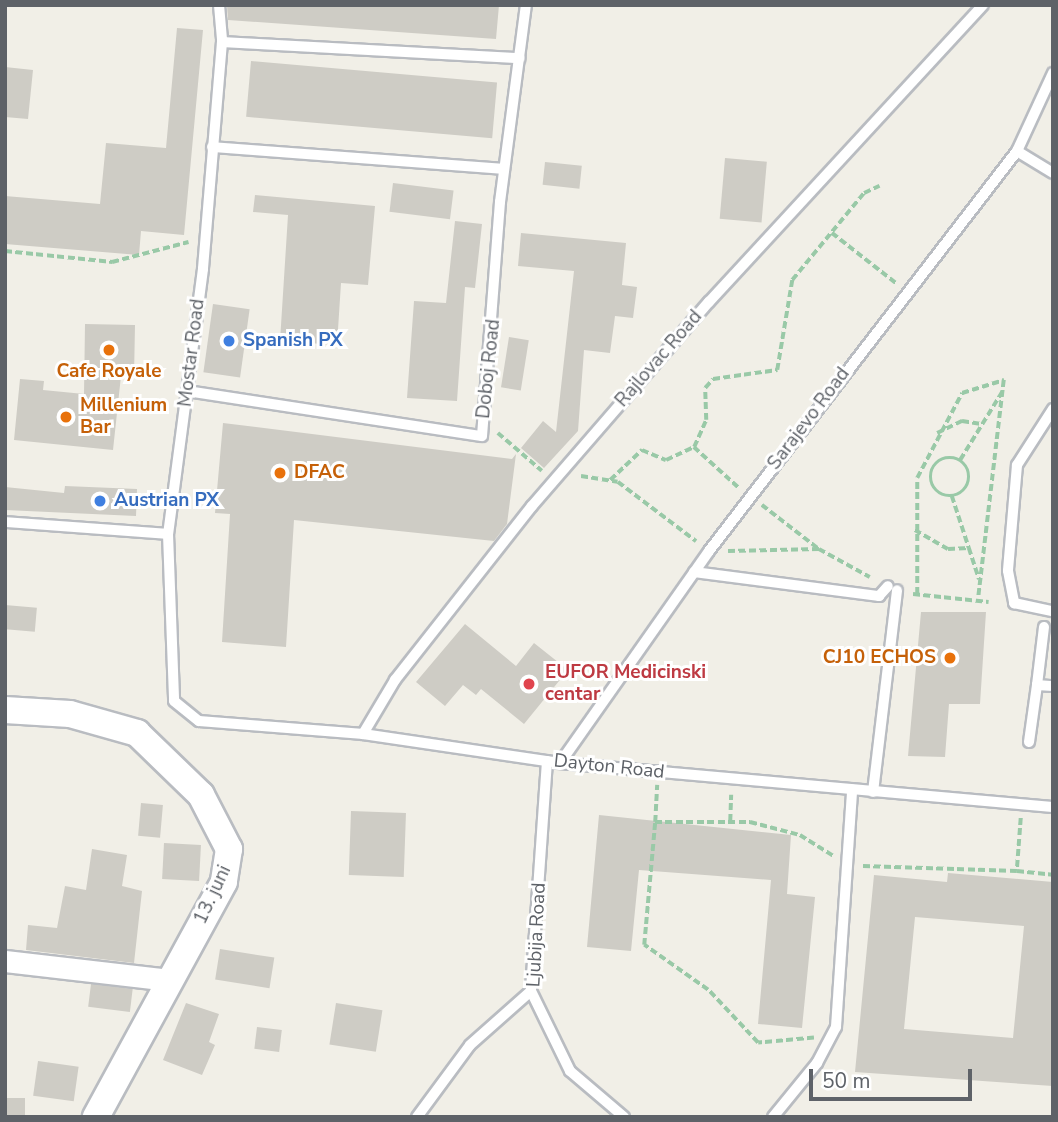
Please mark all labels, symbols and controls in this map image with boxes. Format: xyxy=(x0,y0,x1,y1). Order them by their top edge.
street label: Mostar Road xyxy=(174,298,210,408)
street label: Rajlovac Road xyxy=(611,306,707,412)
street label: Doboj Road xyxy=(472,318,506,420)
place label: Spanish PX xyxy=(243,330,343,352)
marker: Spanish PX xyxy=(221,333,237,349)
marker: Cafe Royale xyxy=(101,342,117,358)
place label: Cafe Royale xyxy=(56,361,162,383)
street label: Sarajevo Road xyxy=(763,363,855,475)
place label: Millenium Bar xyxy=(80,395,167,439)
marker: Millenium Bar xyxy=(58,409,74,425)
place label: DFAC xyxy=(294,462,345,484)
marker: DFAC xyxy=(272,465,288,481)
place label: Austrian PX xyxy=(114,490,219,512)
marker: Austrian PX xyxy=(92,493,108,509)
place label: CJ10 ECHOS xyxy=(823,647,936,669)
marker: CJ10 ECHOS xyxy=(942,650,958,666)
place label: EUFOR Medicinski centar xyxy=(545,662,706,706)
marker: EUFOR Medicinski centar xyxy=(519,674,539,694)
street label: Dayton Road xyxy=(553,750,665,784)
street label: 13. juni xyxy=(189,862,237,928)
street label: Ljubija Road xyxy=(523,882,551,988)
scale bar xyxy=(813,1056,976,1100)
text: 50 m xyxy=(822,1067,871,1095)

